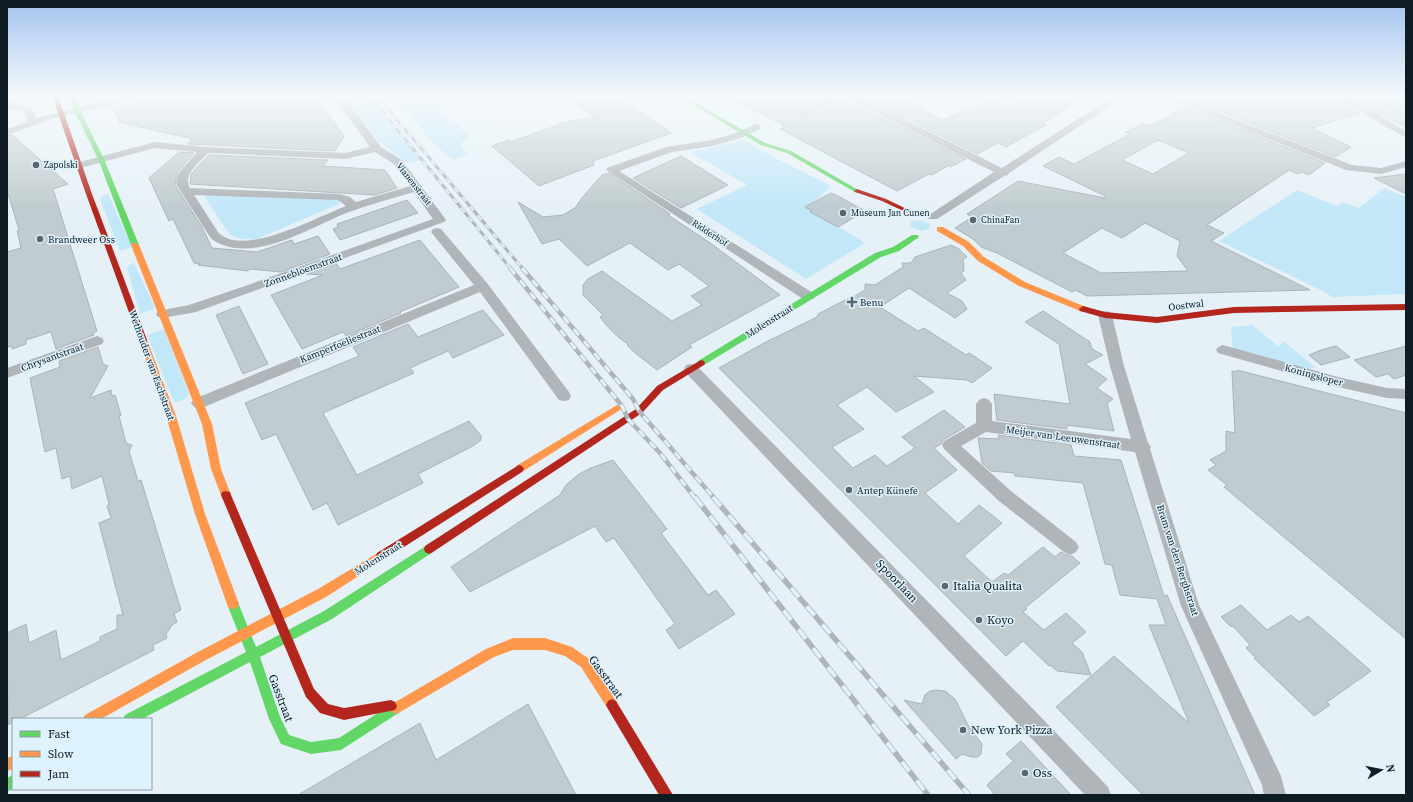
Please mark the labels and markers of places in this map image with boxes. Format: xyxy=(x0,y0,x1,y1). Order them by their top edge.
place label: Zapolski xyxy=(44,159,78,171)
marker: Zapolski xyxy=(31,160,41,170)
place label: Museum Jan Cunen xyxy=(851,207,930,219)
marker: Museum Jan Cunen xyxy=(838,208,848,218)
place label: ChinaFan xyxy=(981,214,1020,226)
marker: ChinaFan xyxy=(968,215,978,225)
place label: Brandweer Oss xyxy=(48,233,115,246)
marker: Brandweer Oss xyxy=(35,234,45,244)
place label: Benu xyxy=(860,296,883,309)
marker: Benu xyxy=(847,297,857,307)
place label: Antep Künefe xyxy=(857,484,918,497)
marker: Antep Künefe xyxy=(844,485,854,495)
place label: Italia Qualita xyxy=(953,578,1023,594)
marker: Italia Qualita xyxy=(940,581,950,591)
place label: Koyo xyxy=(987,612,1014,628)
marker: Koyo xyxy=(974,615,984,625)
place label: New York Pizza xyxy=(971,722,1053,738)
marker: New York Pizza xyxy=(958,725,968,735)
place label: Oss xyxy=(1033,765,1052,781)
marker: Oss xyxy=(1020,768,1030,778)

